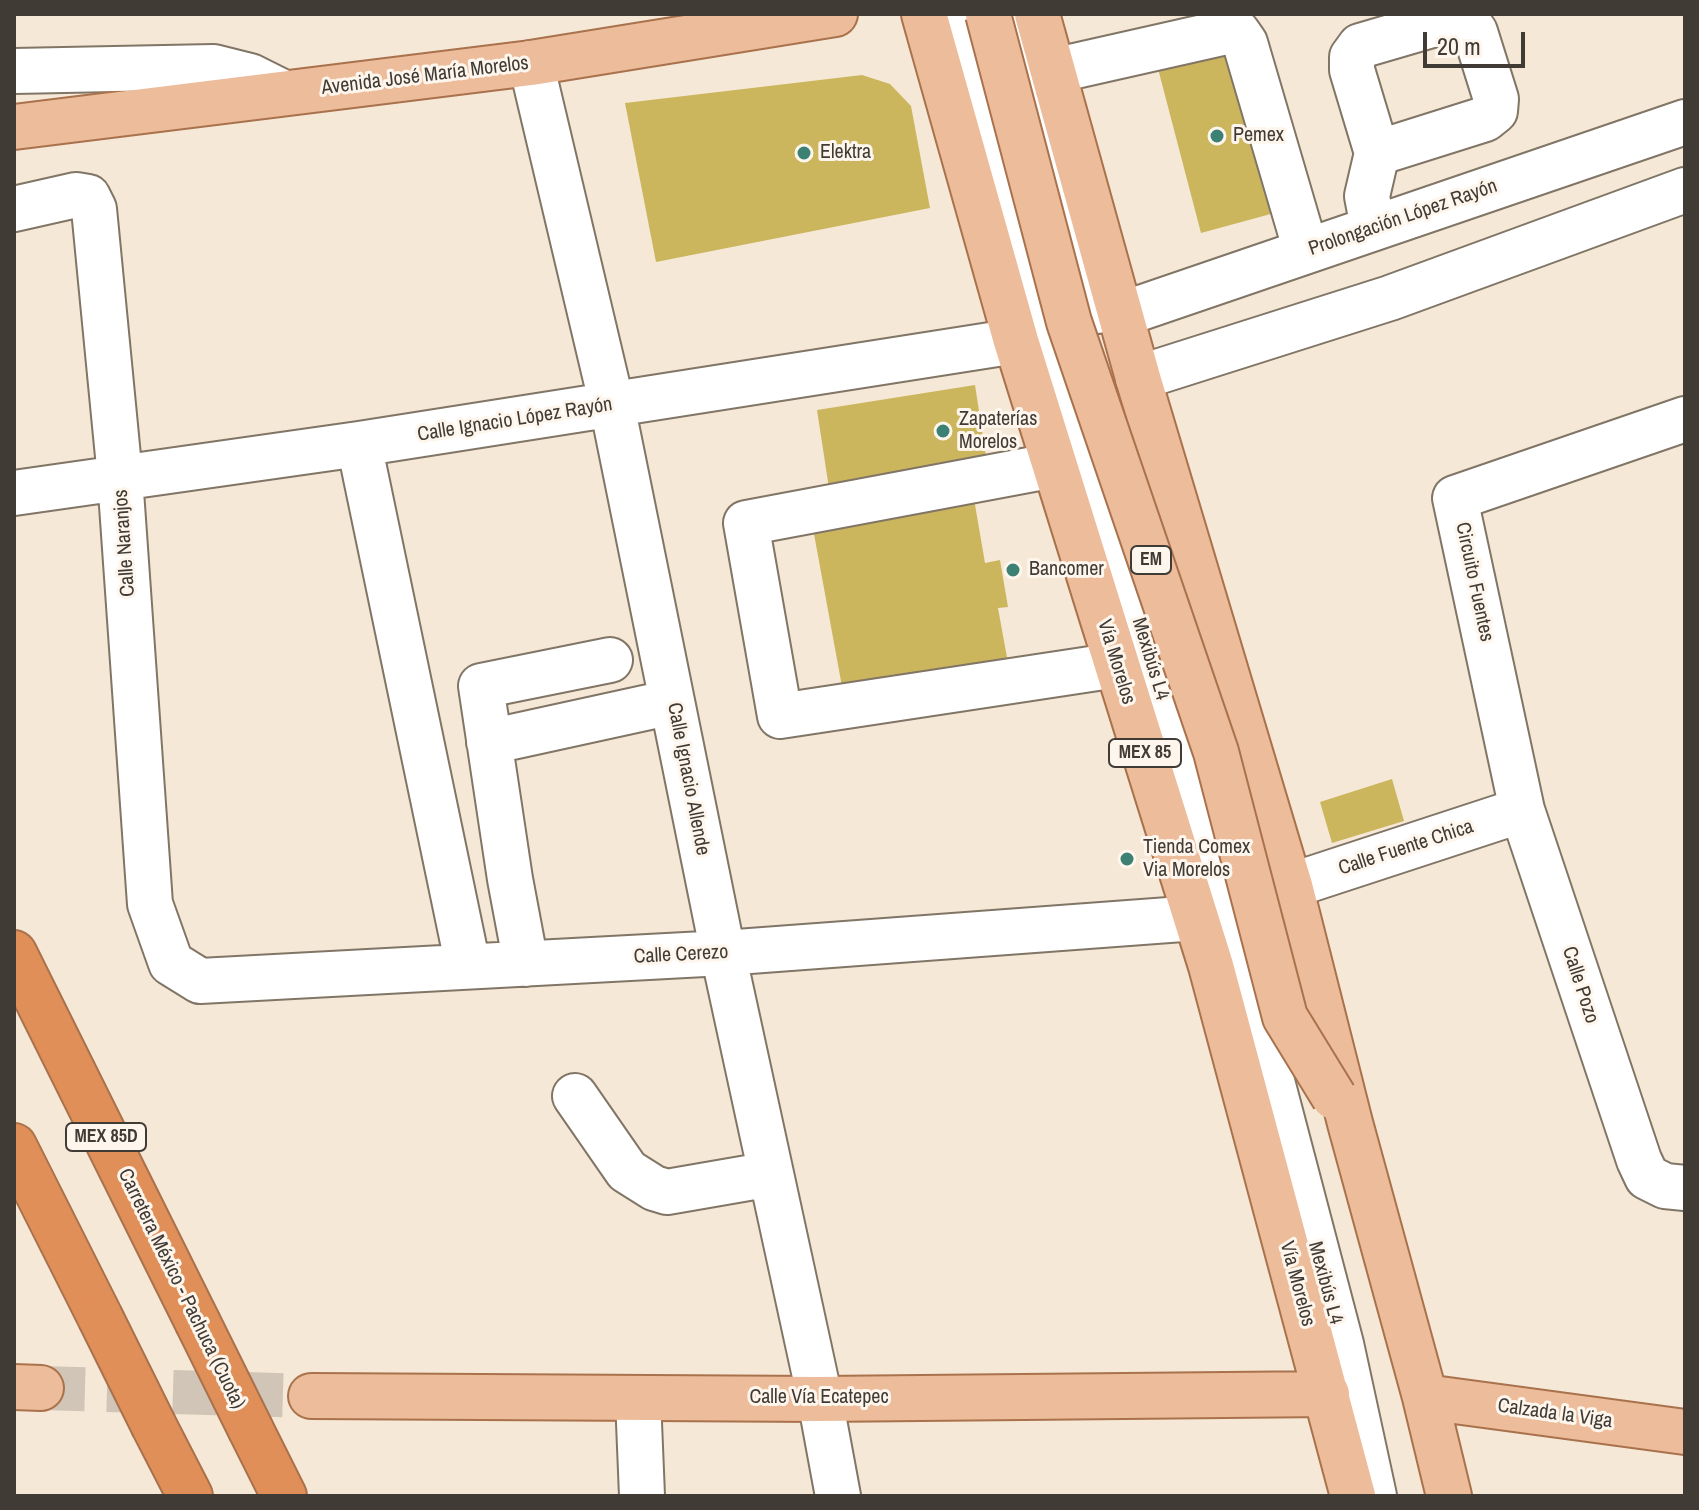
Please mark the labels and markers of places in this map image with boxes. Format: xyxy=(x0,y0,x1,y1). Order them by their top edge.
place label: Pemex xyxy=(1233,124,1284,148)
marker: Pemex xyxy=(1208,127,1226,145)
place label: Elektra xyxy=(820,141,871,165)
marker: Elektra xyxy=(795,144,813,162)
place label: Zapaterías Morelos xyxy=(959,408,1037,455)
marker: Zapaterías Morelos xyxy=(934,422,952,440)
place label: Bancomer xyxy=(1029,558,1104,582)
marker: Bancomer xyxy=(1004,561,1022,579)
place label: Tienda Comex Via Morelos xyxy=(1143,836,1250,883)
marker: Tienda Comex Via Morelos xyxy=(1118,850,1136,868)

